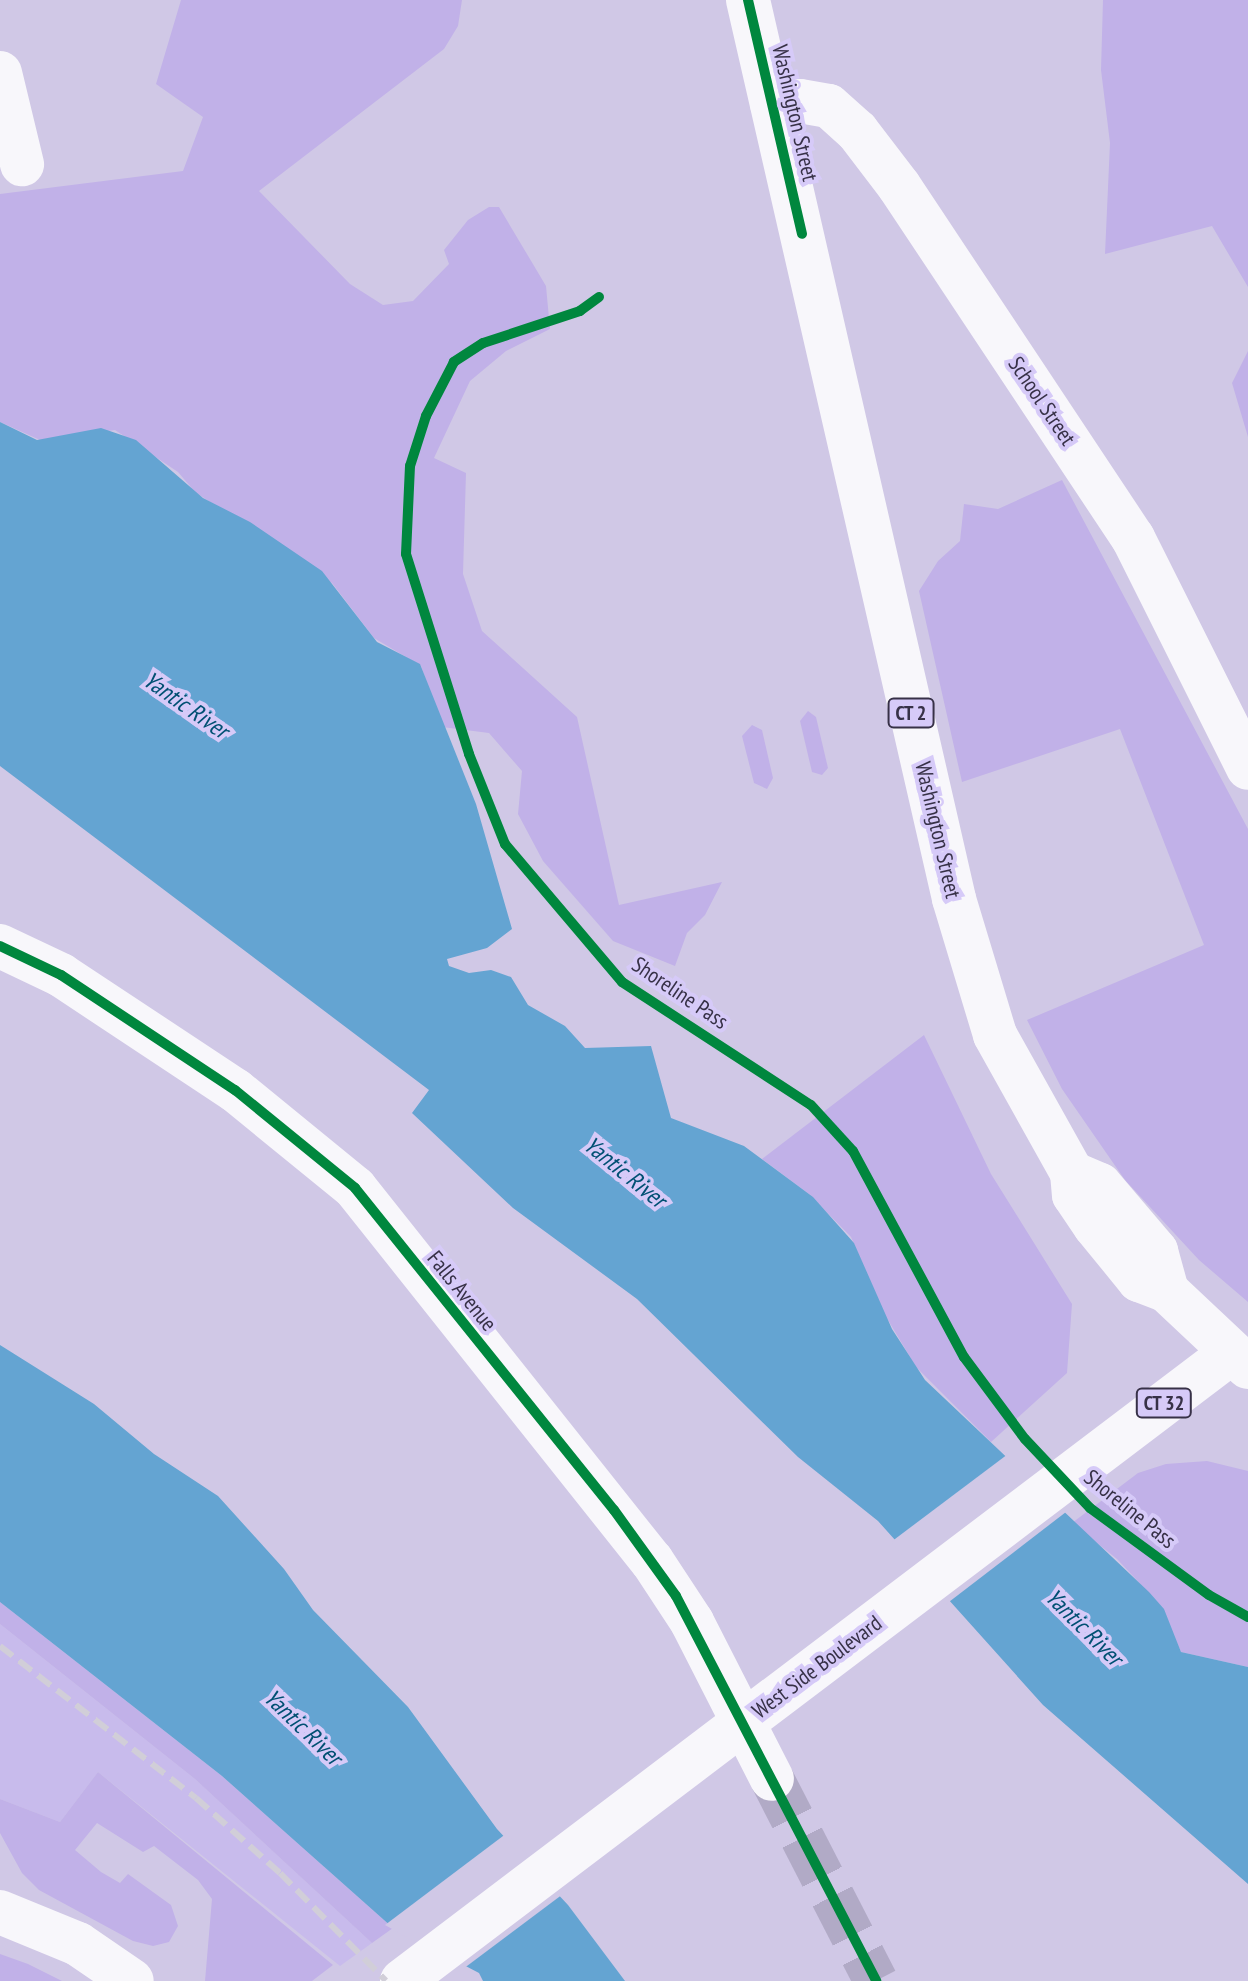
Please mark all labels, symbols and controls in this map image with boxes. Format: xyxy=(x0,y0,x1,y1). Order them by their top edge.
street label: Washington Street xyxy=(766,42,824,184)
street label: School Street xyxy=(1003,352,1081,450)
water label: Yantic River xyxy=(138,665,234,745)
road number: CT 2 xyxy=(887,697,935,729)
street label: Washington Street xyxy=(909,759,967,901)
street label: Shoreline Pass xyxy=(627,951,733,1035)
water label: Yantic River xyxy=(578,1130,672,1214)
street label: Falls Avenue xyxy=(422,1245,502,1337)
road number: CT 32 xyxy=(1134,1387,1194,1419)
street label: Shoreline Pass xyxy=(1079,1464,1181,1554)
water label: Yantic River xyxy=(1039,1582,1129,1672)
street label: West Side Boulevard xyxy=(747,1610,887,1724)
water label: Yantic River xyxy=(258,1683,348,1771)

